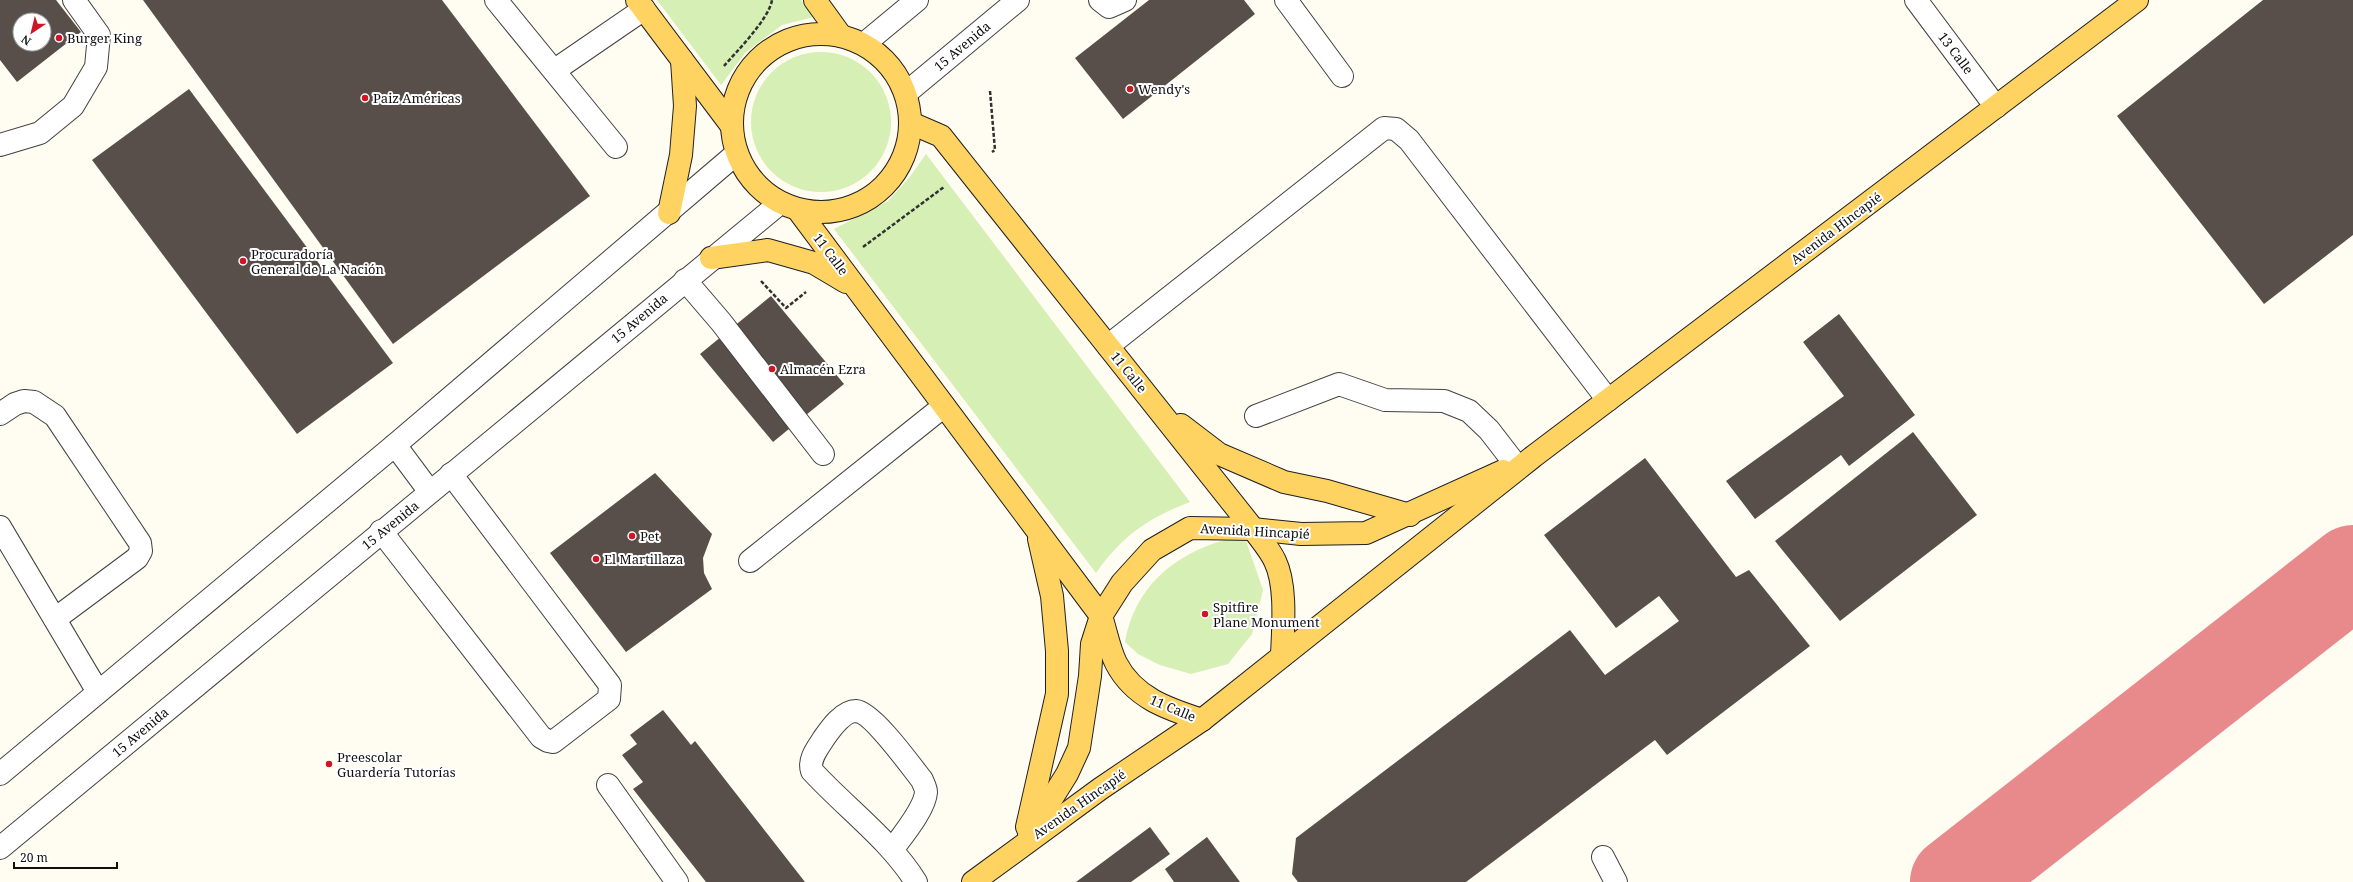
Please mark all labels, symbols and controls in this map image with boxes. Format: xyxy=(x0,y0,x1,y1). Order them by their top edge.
north arrow xyxy=(12,12,52,52)
street label: 15 Avenida xyxy=(930,17,994,75)
street label: 13 Calle xyxy=(1934,28,1978,78)
place label: Burger King xyxy=(67,29,142,47)
text: N xyxy=(18,32,34,49)
marker: Burger King xyxy=(54,33,64,43)
place label: Wendy's xyxy=(1138,80,1190,98)
marker: Wendy's xyxy=(1125,84,1135,94)
place label: Paiz Américas xyxy=(373,89,461,107)
marker: Paiz Américas xyxy=(360,93,370,103)
street label: Avenida Hincapié xyxy=(1787,188,1885,268)
street label: 11 Calle xyxy=(809,229,853,279)
place label: Procuradoría General de La Nación xyxy=(251,245,385,278)
marker: Procuradoría General de La Nación xyxy=(238,256,248,266)
street label: 15 Avenida xyxy=(607,289,671,347)
street label: 11 Calle xyxy=(1107,348,1151,396)
place label: Almacén Ezra xyxy=(780,360,866,378)
marker: Almacén Ezra xyxy=(767,364,777,374)
street label: 15 Avenida xyxy=(358,496,422,554)
street label: Avenida Hincapié xyxy=(1200,519,1310,543)
place label: Pet xyxy=(640,527,660,545)
marker: Pet xyxy=(627,531,637,541)
place label: El Martillaza xyxy=(604,550,683,568)
marker: El Martillaza xyxy=(591,554,601,564)
place label: Spitfire Plane Monument xyxy=(1213,598,1320,631)
marker: Spitfire Plane Monument xyxy=(1200,609,1210,619)
street label: 11 Calle xyxy=(1147,690,1199,726)
street label: 15 Avenida xyxy=(108,703,172,761)
place label: Preescolar Guardería Tutorías xyxy=(337,748,456,781)
marker: Preescolar Guardería Tutorías xyxy=(324,759,334,769)
street label: Avenida Hincapié xyxy=(1029,765,1129,843)
scale bar xyxy=(14,844,117,870)
text: 20 m xyxy=(20,849,48,866)

